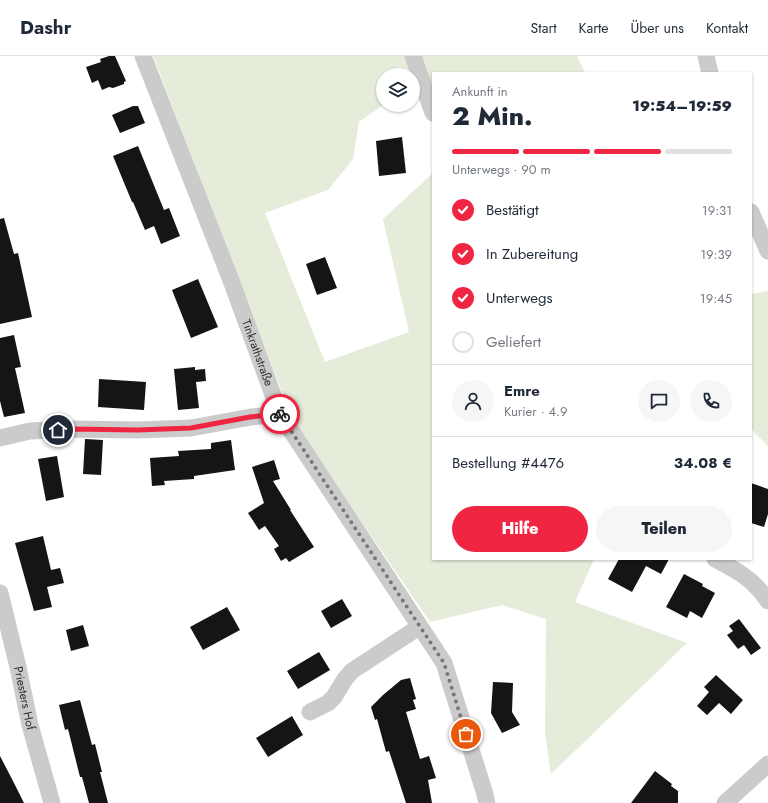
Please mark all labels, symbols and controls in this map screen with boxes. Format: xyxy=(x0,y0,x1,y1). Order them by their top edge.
text: Dashr xyxy=(20,14,71,41)
text: Start xyxy=(531,18,557,38)
text: Karte xyxy=(579,18,609,38)
text: Über uns xyxy=(631,18,684,38)
text: Kontakt xyxy=(706,18,748,38)
map controls xyxy=(376,68,420,112)
button: layers xyxy=(376,68,420,112)
text: Ankunft in xyxy=(452,82,508,101)
text: 19:54–19:59 xyxy=(632,95,732,117)
text: 2 Min. xyxy=(452,97,533,135)
text: Unterwegs · 90 m xyxy=(452,160,551,179)
icon: check xyxy=(452,199,474,221)
text: Bestätigt xyxy=(486,199,539,221)
text: 19:31 xyxy=(702,201,732,220)
icon: check xyxy=(452,243,474,265)
text: In Zubereitung xyxy=(486,243,578,265)
text: 19:39 xyxy=(700,245,732,264)
icon: check xyxy=(452,287,474,309)
text: Unterwegs xyxy=(486,287,552,309)
text: 19:45 xyxy=(700,289,732,308)
street label: Tinkrathstraße xyxy=(237,317,278,389)
text: Geliefert xyxy=(486,331,541,353)
button: person xyxy=(452,380,494,422)
text: Emre xyxy=(504,380,540,402)
button: chat xyxy=(638,380,680,422)
button: phone xyxy=(690,380,732,422)
courier xyxy=(260,394,300,434)
text: Kurier · 4.9 xyxy=(504,402,567,421)
icon: bike xyxy=(269,403,291,425)
pin xyxy=(41,413,75,447)
icon: home xyxy=(47,419,69,441)
text: Bestellung #4476 xyxy=(452,452,564,474)
text: 34.08 € xyxy=(674,452,732,474)
button: Hilfe xyxy=(452,506,588,552)
button: Teilen xyxy=(596,506,732,552)
street label: Priesters Hof xyxy=(9,665,40,733)
pin xyxy=(449,717,483,751)
icon: bag xyxy=(455,723,477,745)

